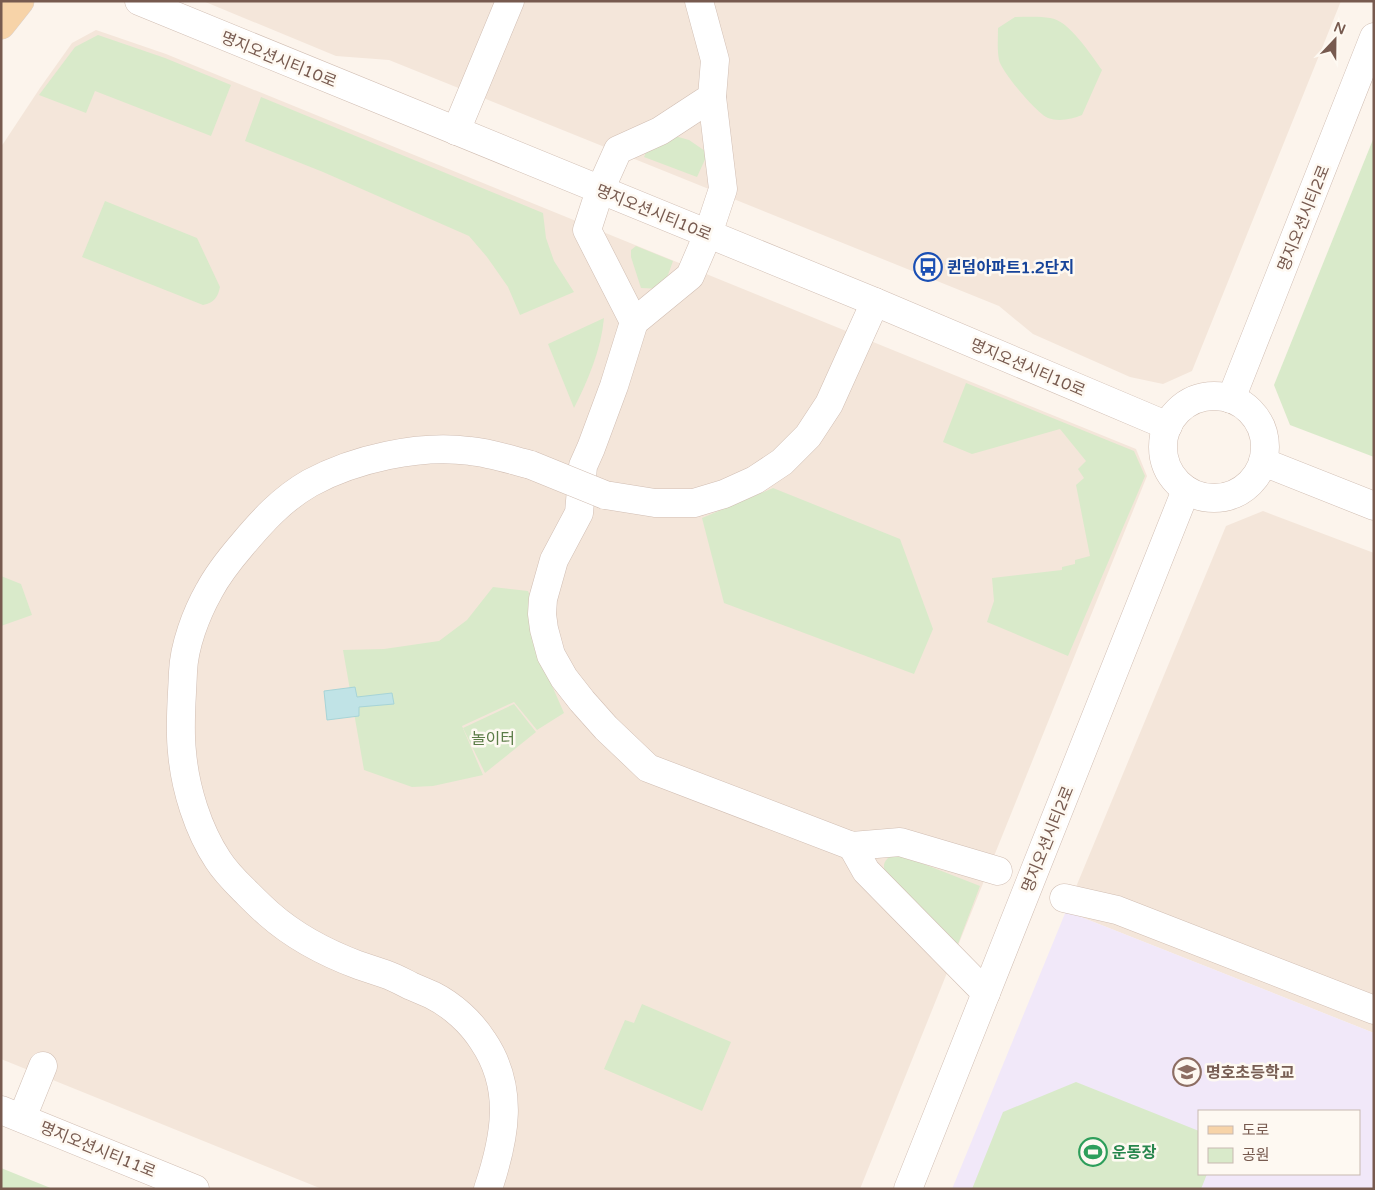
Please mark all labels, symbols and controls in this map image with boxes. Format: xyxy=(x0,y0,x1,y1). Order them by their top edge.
north arrow xyxy=(1310,15,1360,65)
text: N xyxy=(1331,18,1348,38)
street label: 명지오션시티10로 xyxy=(218,28,340,92)
street label: 명지오션시티2로 xyxy=(1273,162,1334,275)
street label: 명지오션시티10로 xyxy=(593,181,715,245)
bus stop icon: 퀸덤아파트1.2단지 xyxy=(913,252,943,282)
place label: 퀸덤아파트1.2단지 xyxy=(947,258,1074,278)
street label: 명지오션시티10로 xyxy=(967,335,1088,401)
park label: 놀이터 xyxy=(471,729,515,749)
street label: 명지오션시티2로 xyxy=(1017,783,1078,896)
school or university icon: 명호초등학교 xyxy=(1172,1057,1202,1087)
place label: 명호초등학교 xyxy=(1206,1063,1295,1083)
legend xyxy=(1198,1110,1360,1175)
street label: 명지오션시티11로 xyxy=(37,1118,159,1182)
text: 도로 xyxy=(1242,1121,1270,1139)
sports icon: 운동장 xyxy=(1078,1137,1108,1167)
place label: 운동장 xyxy=(1112,1143,1156,1163)
text: 공원 xyxy=(1242,1146,1270,1164)

